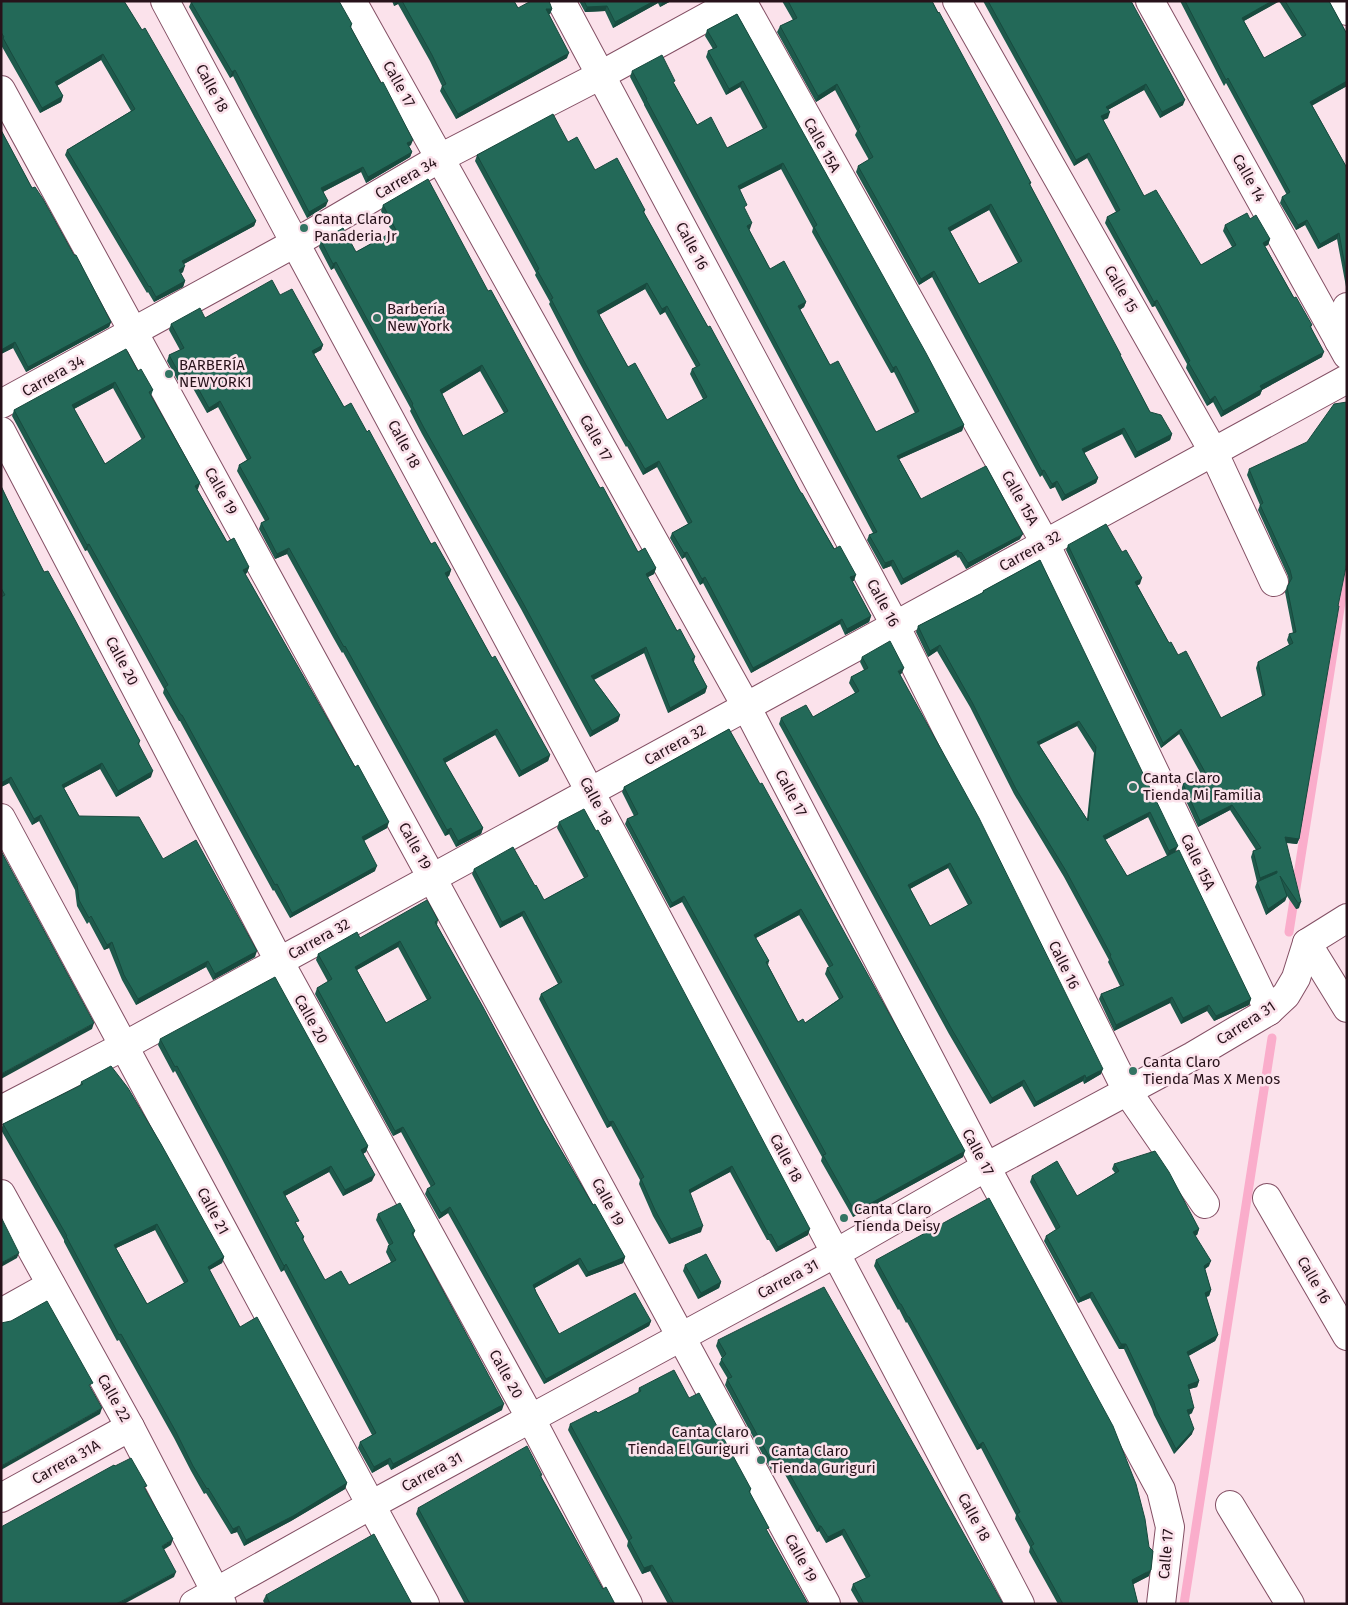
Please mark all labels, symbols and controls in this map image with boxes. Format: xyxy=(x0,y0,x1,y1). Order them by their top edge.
street label: Calle 17 xyxy=(379,58,419,111)
street label: Calle 18 xyxy=(192,61,232,115)
street label: Calle 15A xyxy=(800,115,845,176)
street label: Calle 14 xyxy=(1229,151,1269,205)
street label: Carrera 34 xyxy=(372,153,440,203)
place label: Canta Claro Panaderia Jr xyxy=(314,210,397,245)
street label: Calle 16 xyxy=(672,219,712,273)
marker: Canta Claro Panaderia Jr xyxy=(298,222,310,234)
street label: Calle 15 xyxy=(1100,262,1142,316)
place label: Barbería New York xyxy=(387,300,450,335)
marker: Barbería New York xyxy=(371,312,383,324)
street label: Carrera 34 xyxy=(19,352,87,400)
place label: BARBERÍA NEWYORK1 xyxy=(179,356,252,391)
marker: BARBERÍA NEWYORK1 xyxy=(163,368,175,380)
street label: Calle 17 xyxy=(576,412,616,465)
street label: Calle 18 xyxy=(384,417,424,471)
street label: Calle 19 xyxy=(201,464,241,518)
street label: Calle 15A xyxy=(998,468,1043,529)
street label: Carrera 32 xyxy=(996,527,1064,575)
street label: Calle 16 xyxy=(863,576,903,630)
street label: Calle 20 xyxy=(102,633,142,689)
street label: Carrera 32 xyxy=(641,721,709,769)
street label: Calle 17 xyxy=(771,767,811,820)
place label: Canta Claro Tienda Mi Familia xyxy=(1143,769,1261,804)
street label: Calle 18 xyxy=(576,774,616,828)
marker: Canta Claro Tienda Mi Familia xyxy=(1127,781,1139,793)
street label: Calle 19 xyxy=(395,819,435,873)
street label: Calle 15A xyxy=(1177,831,1219,893)
street label: Carrera 32 xyxy=(285,915,353,963)
street label: Calle 16 xyxy=(1045,938,1083,992)
street label: Calle 20 xyxy=(290,991,332,1047)
street label: Carrera 31 xyxy=(1213,997,1279,1049)
place label: Canta Claro Tienda Mas X Menos xyxy=(1143,1053,1280,1088)
marker: Canta Claro Tienda Mas X Menos xyxy=(1127,1065,1139,1077)
street label: Calle 17 xyxy=(958,1126,998,1179)
street label: Calle 18 xyxy=(766,1131,806,1185)
street label: Calle 19 xyxy=(588,1175,628,1229)
street label: Calle 21 xyxy=(193,1184,233,1238)
place label: Canta Claro Tienda Deisy xyxy=(854,1200,941,1235)
marker: Canta Claro Tienda Deisy xyxy=(838,1212,850,1224)
street label: Calle 16 xyxy=(1293,1253,1335,1307)
street label: Carrera 31 xyxy=(754,1255,822,1303)
street label: Calle 20 xyxy=(485,1346,527,1402)
street label: Calle 22 xyxy=(94,1371,134,1425)
place label: Canta Claro Tienda El Guriguri xyxy=(628,1423,749,1458)
marker: Canta Claro Tienda El Guriguri xyxy=(753,1435,765,1447)
street label: Carrera 31A xyxy=(29,1436,104,1488)
place label: Canta Claro Tienda Guriguri xyxy=(771,1442,876,1477)
street label: Carrera 31 xyxy=(398,1448,466,1496)
marker: Canta Claro Tienda Guriguri xyxy=(755,1454,767,1466)
street label: Calle 18 xyxy=(954,1490,994,1544)
street label: Calle 17 xyxy=(1155,1528,1177,1580)
street label: Calle 19 xyxy=(781,1531,821,1585)

